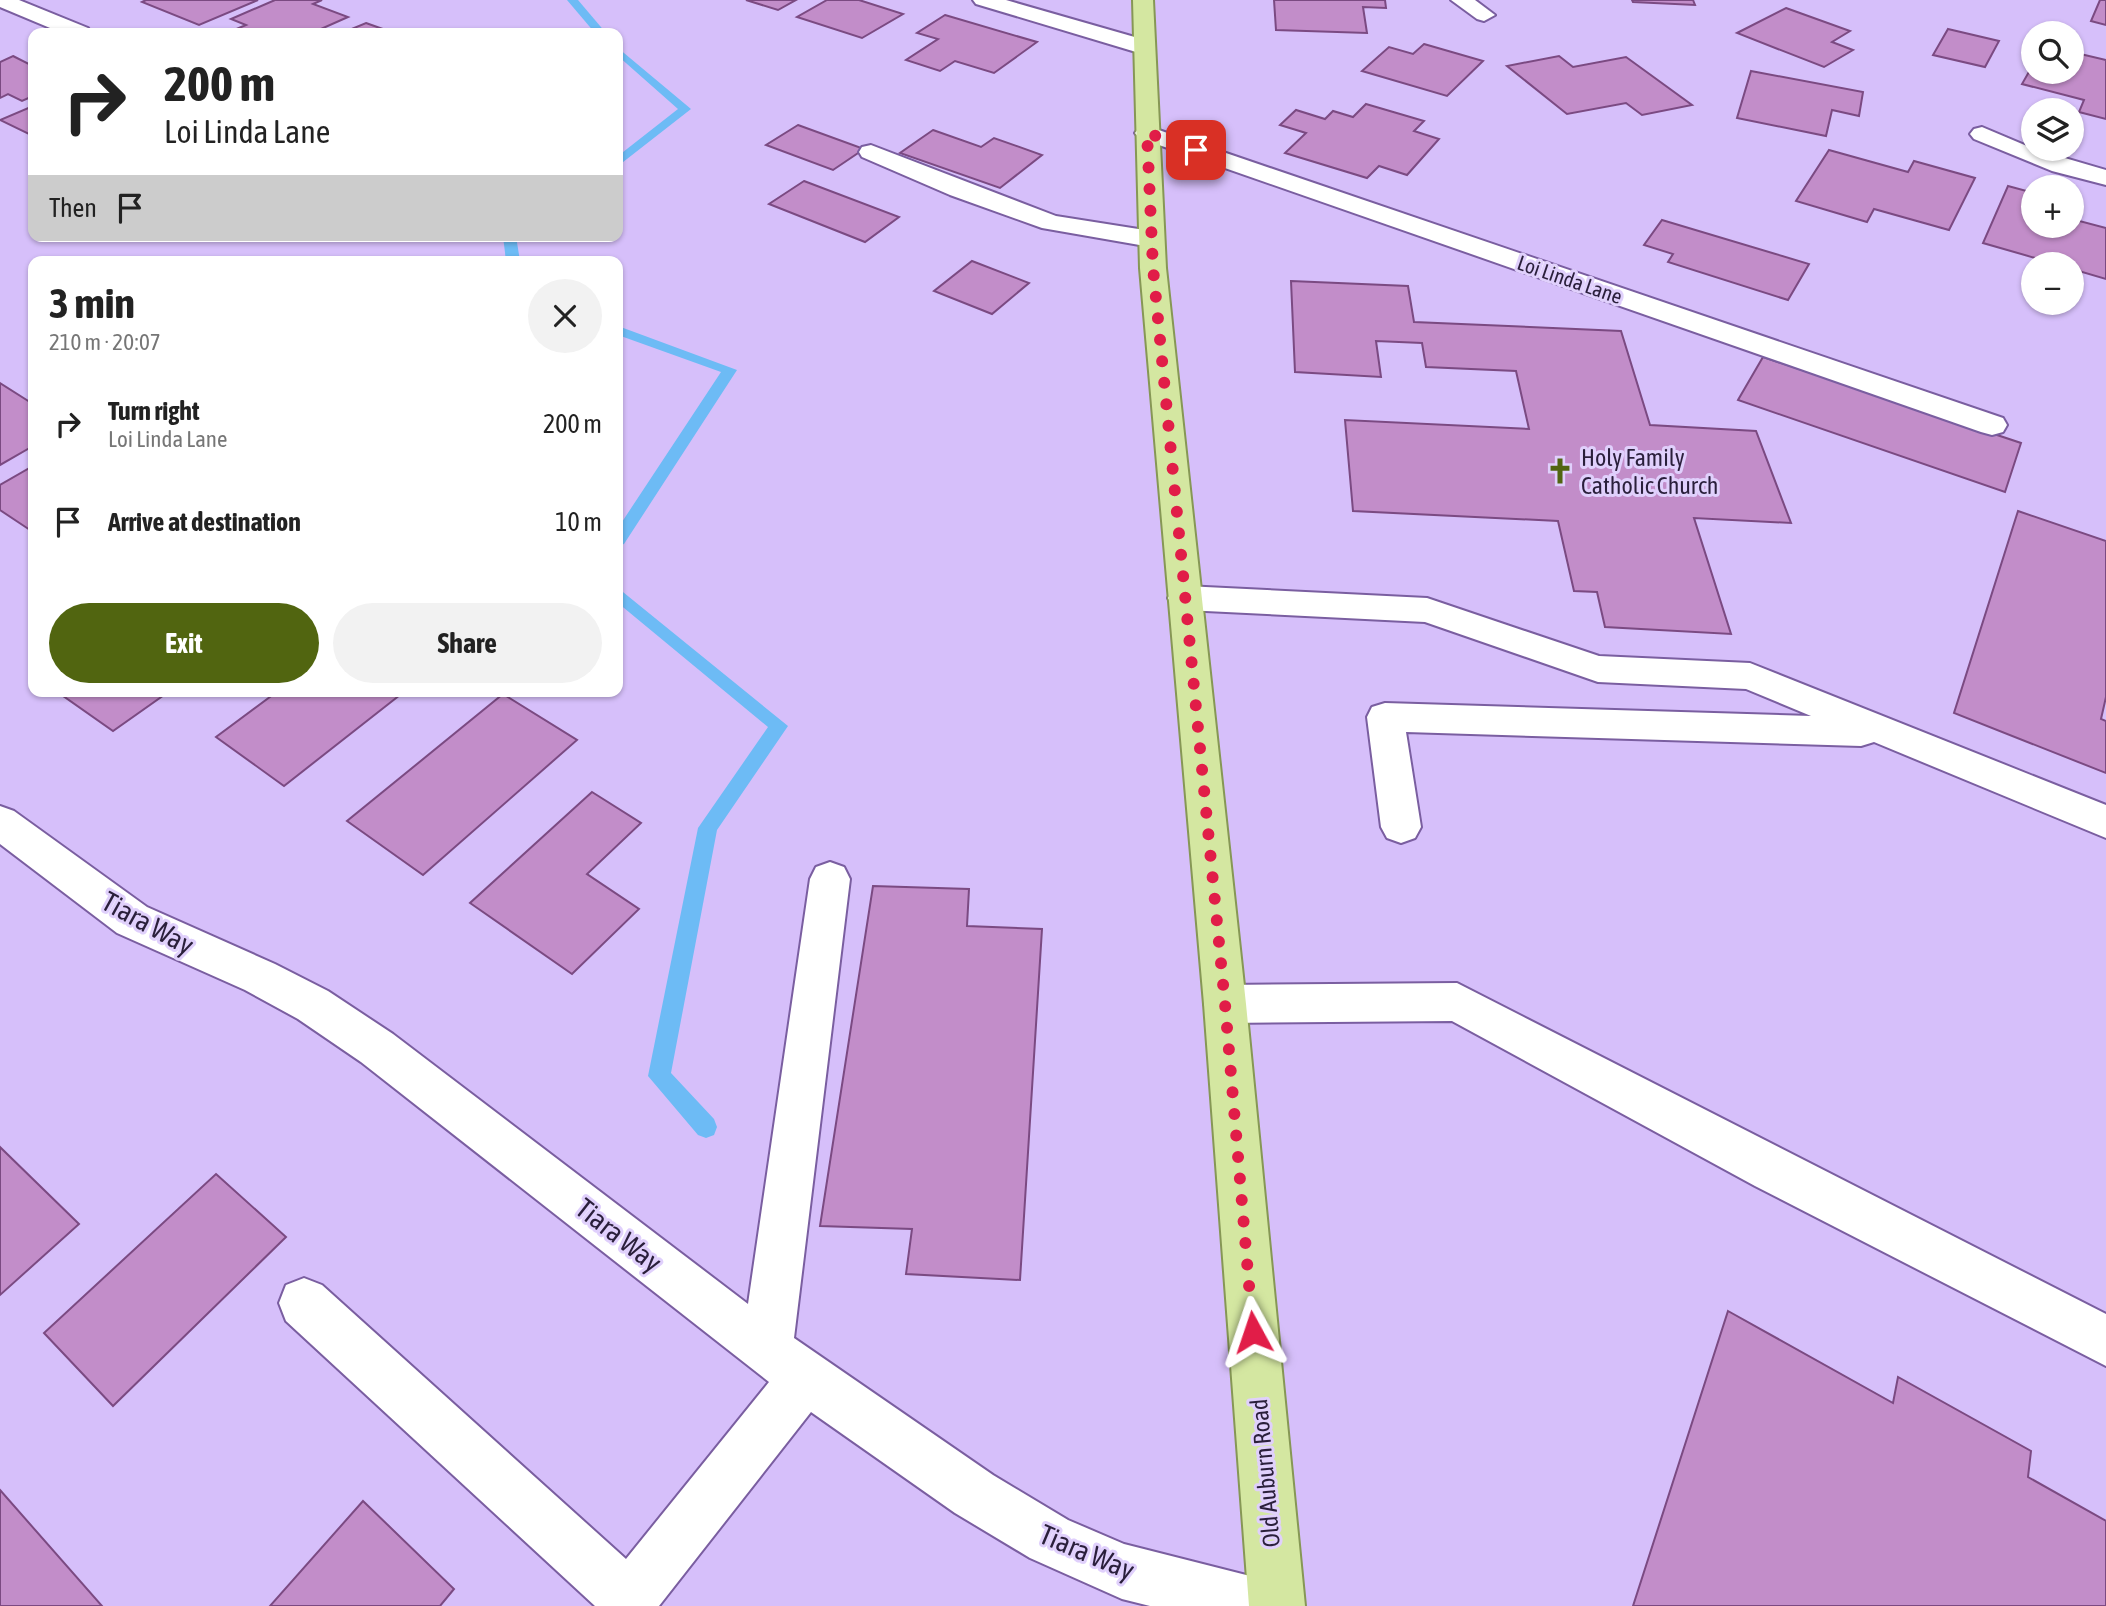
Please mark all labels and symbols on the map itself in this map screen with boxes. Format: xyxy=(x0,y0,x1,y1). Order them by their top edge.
pin xyxy=(1166,120,1226,180)
street label: Loi Linda Lane xyxy=(1515,250,1625,308)
place label: Holy Family Catholic Church xyxy=(1581,444,1718,499)
church icon: Holy Family Catholic Church xyxy=(1545,456,1575,486)
street label: Tiara Way xyxy=(97,885,199,961)
street label: Tiara Way xyxy=(570,1192,668,1278)
position arrow xyxy=(1216,1295,1290,1369)
street label: Old Auburn Road xyxy=(1245,1398,1285,1548)
street label: Tiara Way xyxy=(1035,1518,1139,1586)

